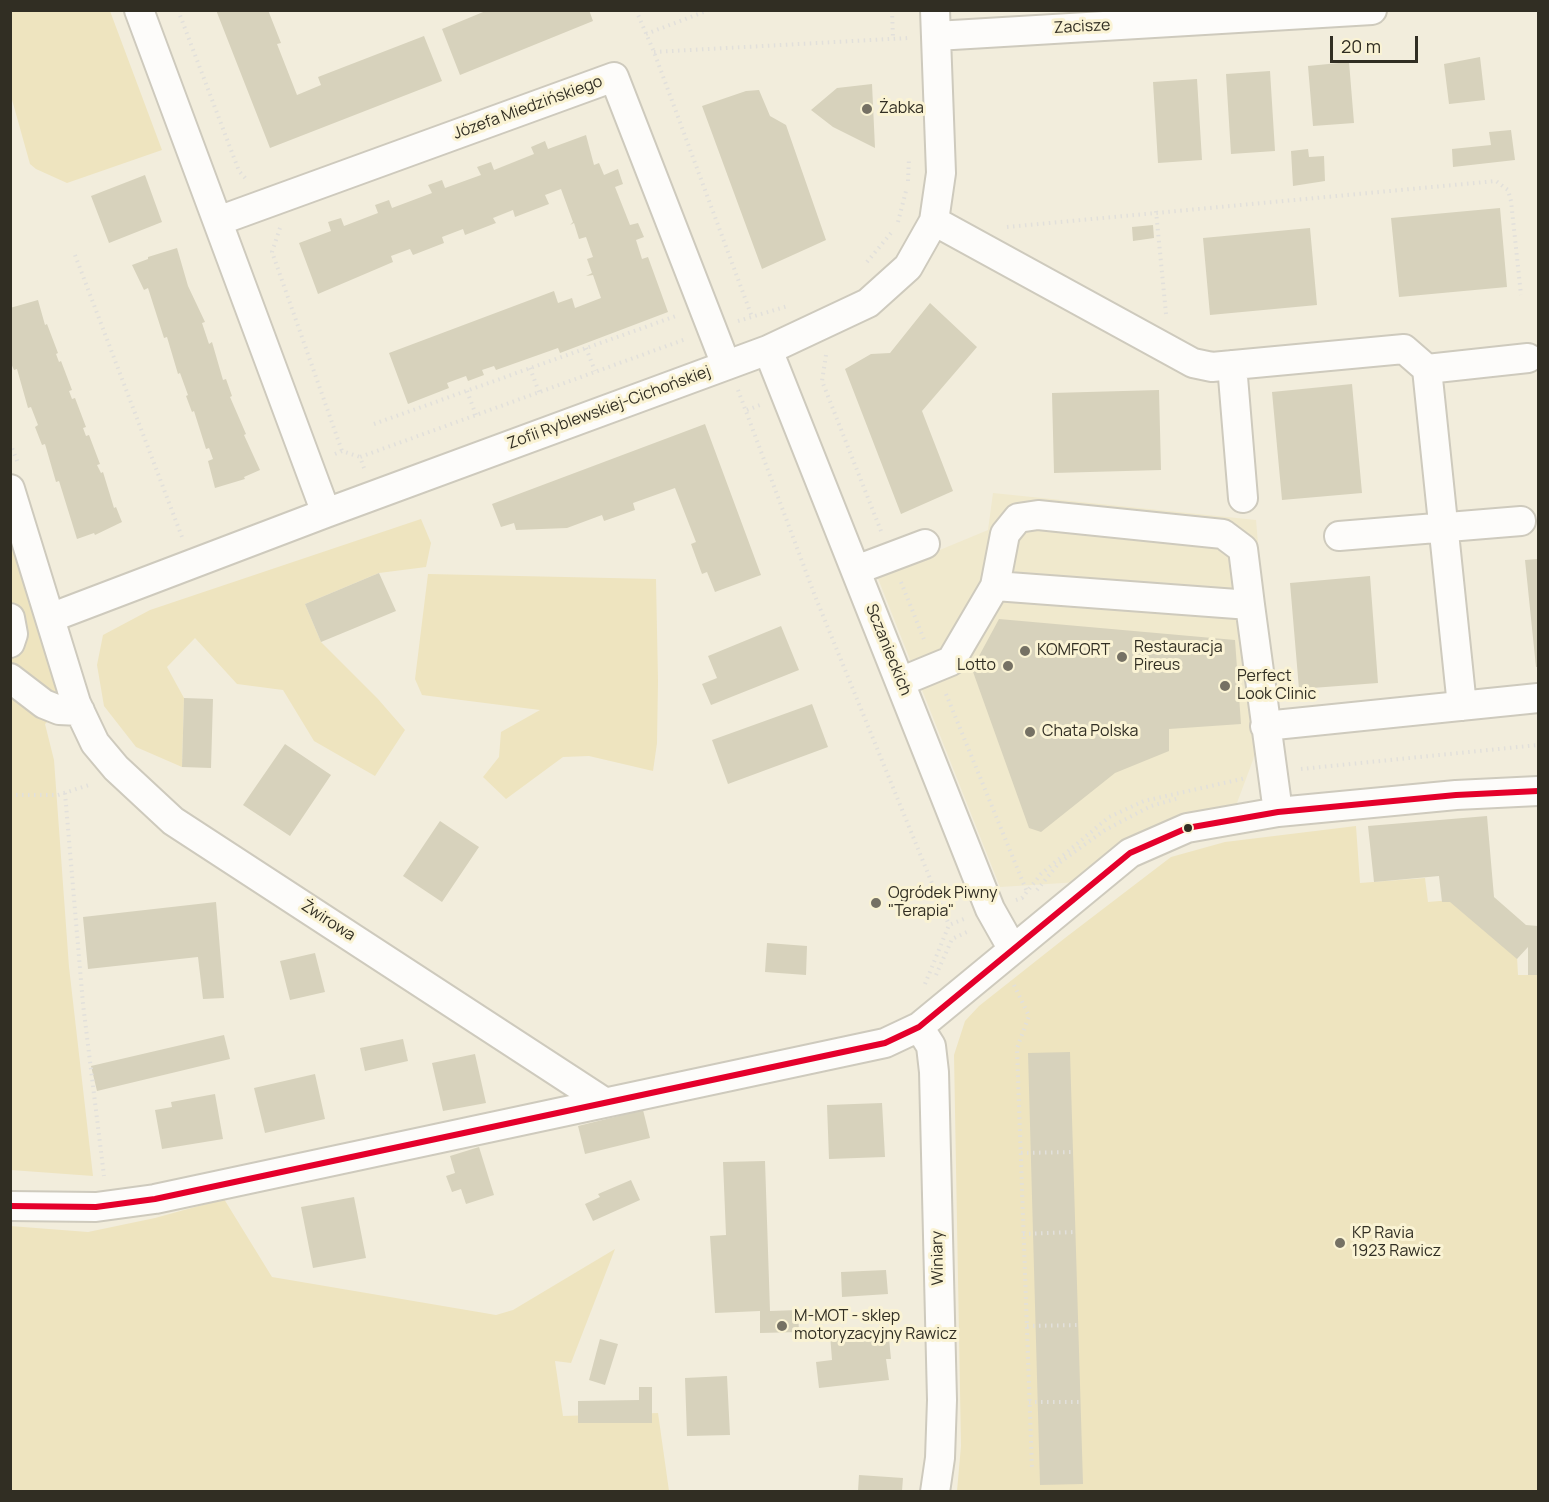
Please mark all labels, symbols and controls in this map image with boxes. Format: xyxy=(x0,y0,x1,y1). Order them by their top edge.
street label: Zacisze xyxy=(1053,16,1111,38)
scale bar xyxy=(1333,24,1422,62)
text: 20 m xyxy=(1341,34,1381,58)
street label: Józefa Miedzińskiego xyxy=(451,72,605,144)
place label: Żabka xyxy=(879,99,924,119)
marker: Żabka xyxy=(860,102,874,116)
street label: Zofii Ryblewskiej-Cichońskiej xyxy=(505,362,713,454)
street label: Sczanieckich xyxy=(861,601,915,699)
place label: Restauracja Pireus xyxy=(1134,638,1223,676)
place label: KOMFORT xyxy=(1037,641,1110,661)
marker: KOMFORT xyxy=(1018,644,1032,658)
marker: Restauracja Pireus xyxy=(1115,650,1129,664)
place label: Lotto xyxy=(957,656,996,676)
marker: Lotto xyxy=(1001,659,1015,673)
place label: Perfect Look Clinic xyxy=(1237,667,1316,705)
marker: Perfect Look Clinic xyxy=(1218,679,1232,693)
place label: Chata Polska xyxy=(1042,722,1138,742)
marker: Chata Polska xyxy=(1023,725,1037,739)
unlabelled marker xyxy=(1182,822,1194,834)
place label: Ogródek Piwny "Terapia" xyxy=(888,884,997,922)
marker: Ogródek Piwny "Terapia" xyxy=(869,896,883,910)
street label: Żwirowa xyxy=(297,897,359,945)
place label: KP Ravia 1923 Rawicz xyxy=(1352,1224,1441,1262)
street label: Winiary xyxy=(928,1231,948,1285)
marker: KP Ravia 1923 Rawicz xyxy=(1333,1236,1347,1250)
place label: M-MOT - sklep motoryzacyjny Rawicz xyxy=(794,1307,957,1345)
marker: M-MOT - sklep motoryzacyjny Rawicz xyxy=(775,1319,789,1333)

